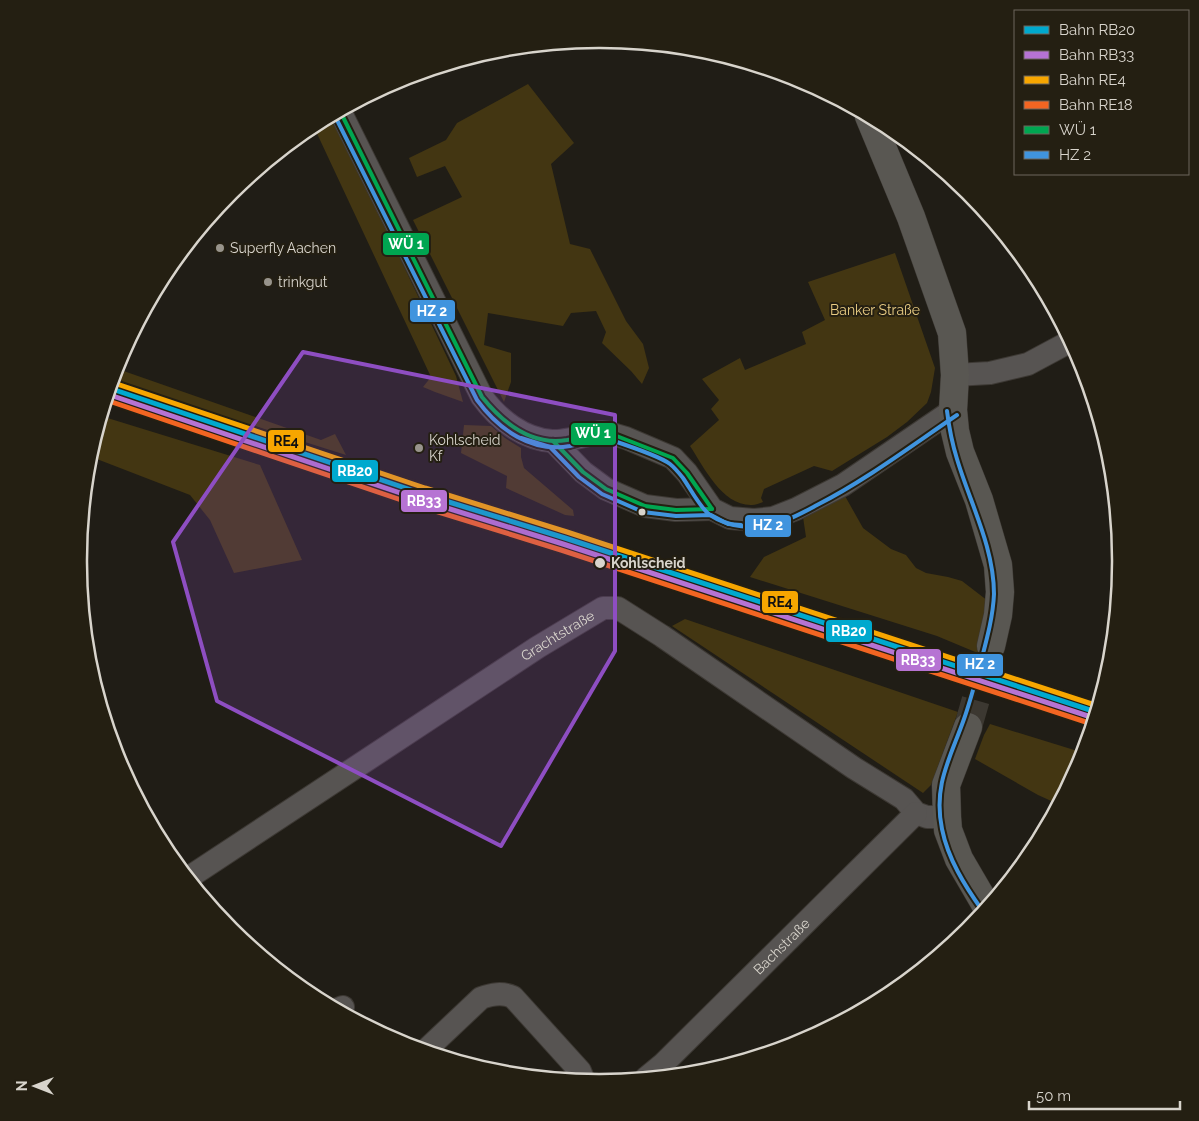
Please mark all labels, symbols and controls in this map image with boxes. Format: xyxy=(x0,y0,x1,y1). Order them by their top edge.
legend xyxy=(1014,10,1189,175)
text: Bahn RB20 xyxy=(1059,21,1135,39)
text: Bahn RB33 xyxy=(1059,46,1134,64)
text: Bahn RE4 xyxy=(1059,71,1126,89)
text: Bahn RE18 xyxy=(1059,96,1133,114)
text: WÜ 1 xyxy=(1059,120,1097,139)
text: HZ 2 xyxy=(1059,146,1091,164)
line badge: WÜ 1 xyxy=(382,232,430,256)
text: WÜ 1 xyxy=(388,235,424,252)
place label: Superfly Aachen xyxy=(230,240,336,256)
marker: Superfly Aachen xyxy=(214,242,226,254)
place label: trinkgut xyxy=(278,274,328,290)
marker: trinkgut xyxy=(262,276,274,288)
line badge: HZ 2 xyxy=(409,299,456,323)
park label: Banker Straße xyxy=(830,302,920,318)
text: HZ 2 xyxy=(417,303,447,319)
line badge: WÜ 1 xyxy=(570,422,617,446)
text: WÜ 1 xyxy=(575,424,611,441)
line badge: RE4 xyxy=(267,429,305,453)
place label: Kohlscheid Kf xyxy=(429,432,500,464)
text: RE4 xyxy=(273,433,299,449)
marker: Kohlscheid Kf xyxy=(413,442,425,454)
line badge: RB20 xyxy=(331,459,379,483)
text: RB20 xyxy=(337,463,373,479)
line badge: RB33 xyxy=(400,489,448,513)
text: RB33 xyxy=(407,493,441,509)
unlabelled marker xyxy=(637,507,647,517)
line badge: HZ 2 xyxy=(744,514,792,538)
text: HZ 2 xyxy=(753,517,783,533)
place label: Kohlscheid xyxy=(611,555,686,571)
marker: Kohlscheid xyxy=(593,556,607,570)
line badge: RE4 xyxy=(761,590,799,614)
text: RE4 xyxy=(767,594,793,610)
street label: Grachtstraße xyxy=(518,607,597,664)
line badge: RB20 xyxy=(825,619,873,643)
text: RB20 xyxy=(831,623,867,639)
line badge: RB33 xyxy=(895,648,942,672)
text: RB33 xyxy=(901,652,935,668)
line badge: HZ 2 xyxy=(956,653,1004,677)
text: HZ 2 xyxy=(965,656,995,672)
street label: Bachstraße xyxy=(750,915,813,978)
north arrow xyxy=(10,1061,60,1111)
scale bar xyxy=(1029,1078,1180,1110)
text: N xyxy=(14,1081,30,1091)
text: 50 m xyxy=(1036,1087,1071,1105)

